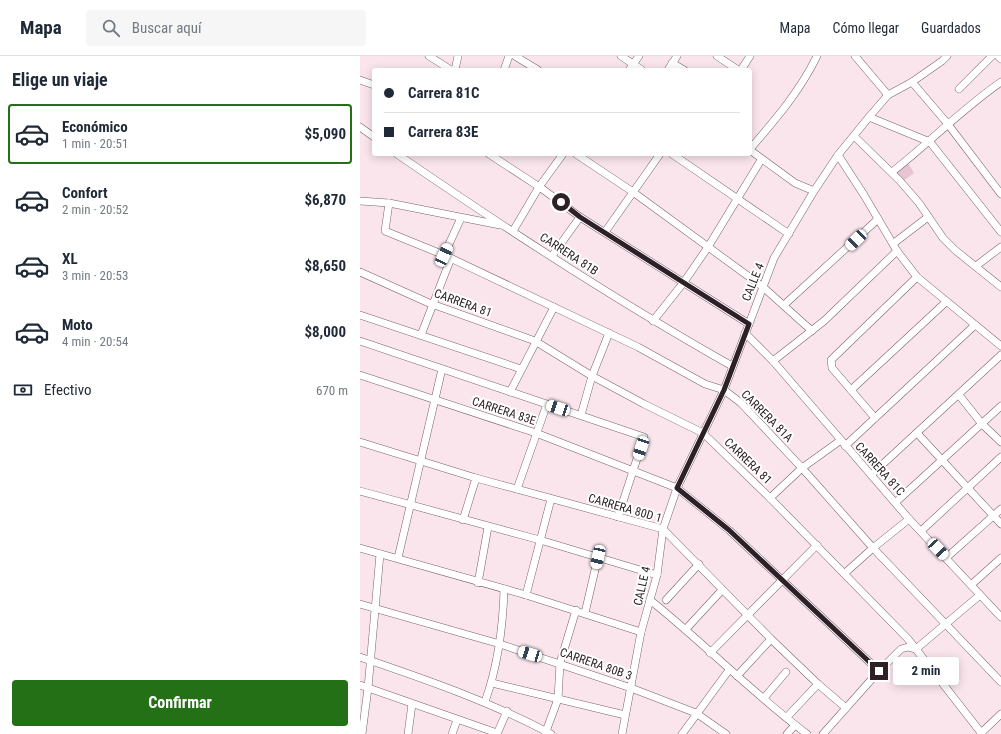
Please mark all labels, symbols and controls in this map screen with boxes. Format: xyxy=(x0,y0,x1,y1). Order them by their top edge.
search box xyxy=(86,10,366,46)
text: Mapa xyxy=(20,16,62,39)
icon: search xyxy=(100,17,122,39)
text: Buscar aquí xyxy=(132,19,202,37)
text: Mapa xyxy=(780,20,811,36)
text: Cómo llegar xyxy=(833,20,899,36)
text: Guardados xyxy=(921,20,981,36)
text: Elige un viaje xyxy=(12,69,108,90)
text: Carrera 81C xyxy=(408,84,480,102)
icon: car xyxy=(14,116,50,152)
text: Económico xyxy=(62,118,128,136)
text: Carrera 83E xyxy=(408,123,478,141)
text: $5,090 xyxy=(304,125,346,143)
text: 1 min · 20:51 xyxy=(62,136,128,151)
icon: car xyxy=(14,182,50,218)
text: Confort xyxy=(62,184,108,202)
text: $6,870 xyxy=(304,191,346,209)
route start xyxy=(552,193,570,211)
text: 2 min · 20:52 xyxy=(62,202,128,217)
car xyxy=(843,227,869,253)
street label: CARRERA 81B xyxy=(537,230,601,278)
car xyxy=(433,242,455,268)
icon: car xyxy=(14,248,50,284)
text: XL xyxy=(62,250,78,268)
text: $8,650 xyxy=(304,257,346,275)
street label: CALLE 4 xyxy=(739,261,767,303)
text: 3 min · 20:53 xyxy=(62,268,128,283)
street label: CARRERA 81 xyxy=(432,286,494,320)
icon: car xyxy=(14,314,50,350)
text: Moto xyxy=(62,316,93,334)
text: $8,000 xyxy=(304,323,346,341)
text: 4 min · 20:54 xyxy=(62,334,128,349)
icon: cash xyxy=(12,379,34,401)
text: Efectivo xyxy=(44,381,92,399)
text: 670 m xyxy=(316,383,348,398)
street label: CARRERA 81A xyxy=(738,387,796,445)
street label: CARRERA 83E xyxy=(470,394,538,428)
car xyxy=(545,399,571,417)
car xyxy=(632,435,650,461)
street label: CARRERA 81 xyxy=(721,435,775,487)
street label: CARRERA 81C xyxy=(852,439,908,499)
street label: CARRERA 80D 1 xyxy=(587,491,663,525)
car xyxy=(925,536,951,562)
car xyxy=(589,544,607,570)
street label: CALLE 4 xyxy=(631,565,653,607)
car xyxy=(517,645,543,663)
street label: CARRERA 80B 3 xyxy=(558,645,634,683)
callout: 2 min xyxy=(893,657,959,685)
route end xyxy=(870,662,888,680)
text: 2 min xyxy=(912,663,940,678)
button: Confirmar xyxy=(12,680,348,726)

